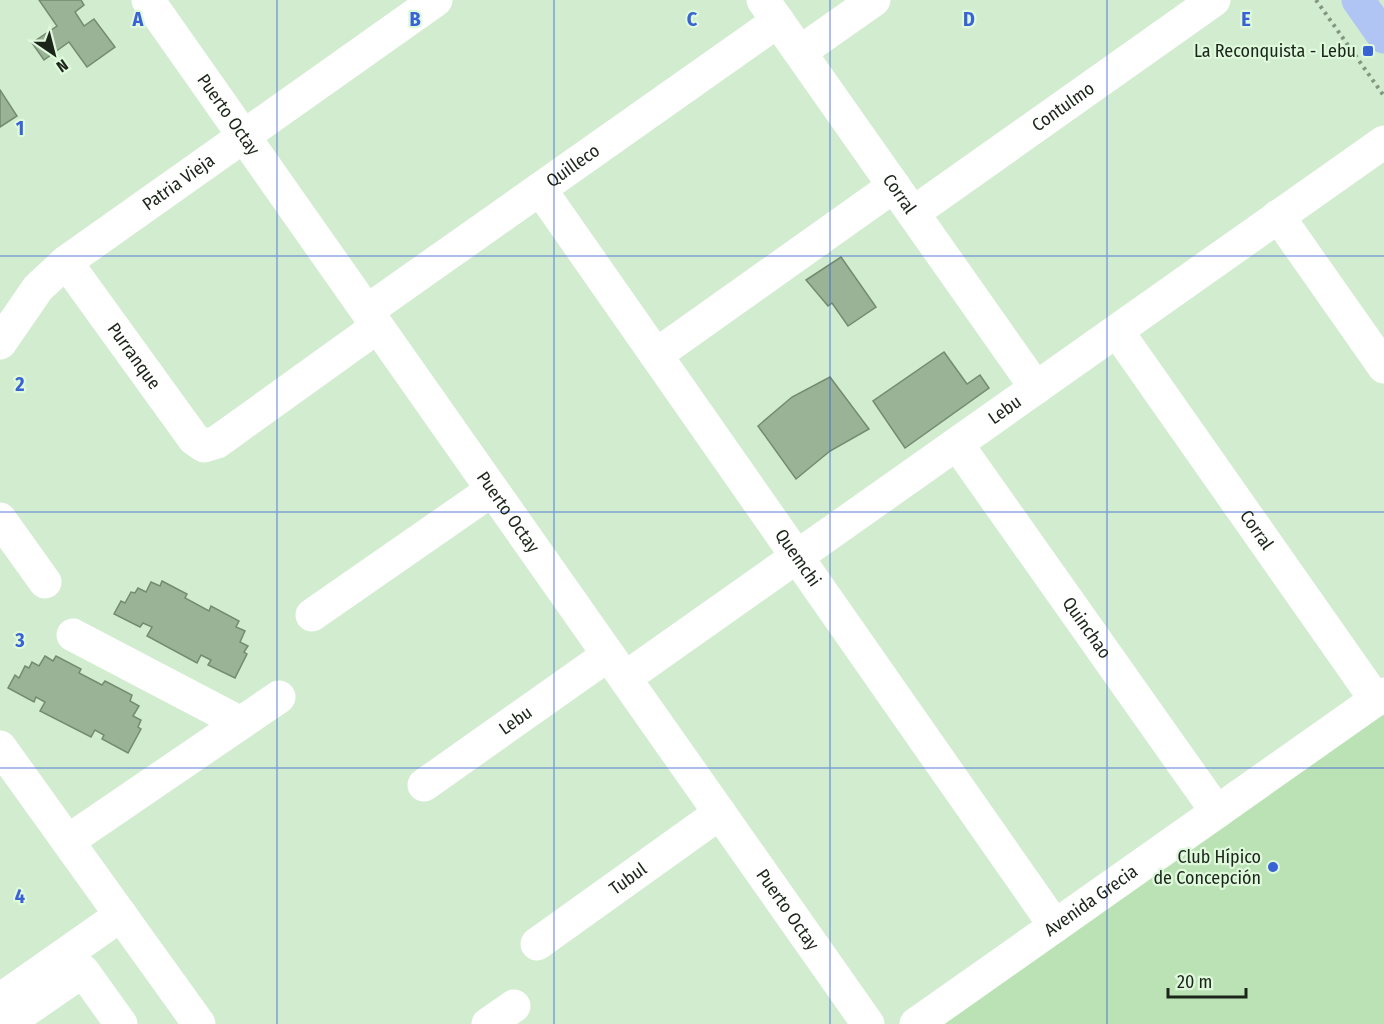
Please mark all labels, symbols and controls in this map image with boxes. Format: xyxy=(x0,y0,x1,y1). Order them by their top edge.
text: A xyxy=(132,7,145,31)
text: B xyxy=(409,7,421,31)
text: C xyxy=(687,7,698,31)
text: D xyxy=(963,7,975,31)
text: E xyxy=(1241,7,1251,31)
north arrow xyxy=(24,24,84,84)
place label: La Reconquista - Lebu xyxy=(1194,40,1356,62)
marker: La Reconquista - Lebu xyxy=(1361,44,1375,58)
text: N xyxy=(53,55,72,76)
street label: Puerto Octay xyxy=(192,70,265,159)
street label: Contulmo xyxy=(1028,77,1099,136)
text: 1 xyxy=(16,116,24,140)
street label: Quilleco xyxy=(542,139,604,192)
street label: Patria Vieja xyxy=(138,149,219,215)
street label: Corral xyxy=(878,170,921,218)
street label: Purranque xyxy=(103,318,165,394)
text: 2 xyxy=(14,372,25,396)
street label: Lebu xyxy=(984,391,1026,429)
street label: Puerto Octay xyxy=(472,467,544,557)
street label: Corral xyxy=(1235,506,1278,554)
street label: Quemchi xyxy=(770,525,825,591)
street label: Quinchao xyxy=(1058,593,1116,663)
text: 3 xyxy=(14,628,25,652)
street label: Lebu xyxy=(495,701,536,740)
place label: Club Hípico de Concepción xyxy=(1153,846,1261,889)
street label: Tubul xyxy=(605,858,651,900)
street label: Avenida Grecia xyxy=(1040,860,1142,941)
marker: Club Hípico de Concepción xyxy=(1266,860,1280,874)
street label: Puerto Octay xyxy=(751,865,824,955)
text: 4 xyxy=(15,884,25,908)
scale bar xyxy=(1168,961,1246,999)
text: 20 m xyxy=(1177,971,1212,993)

